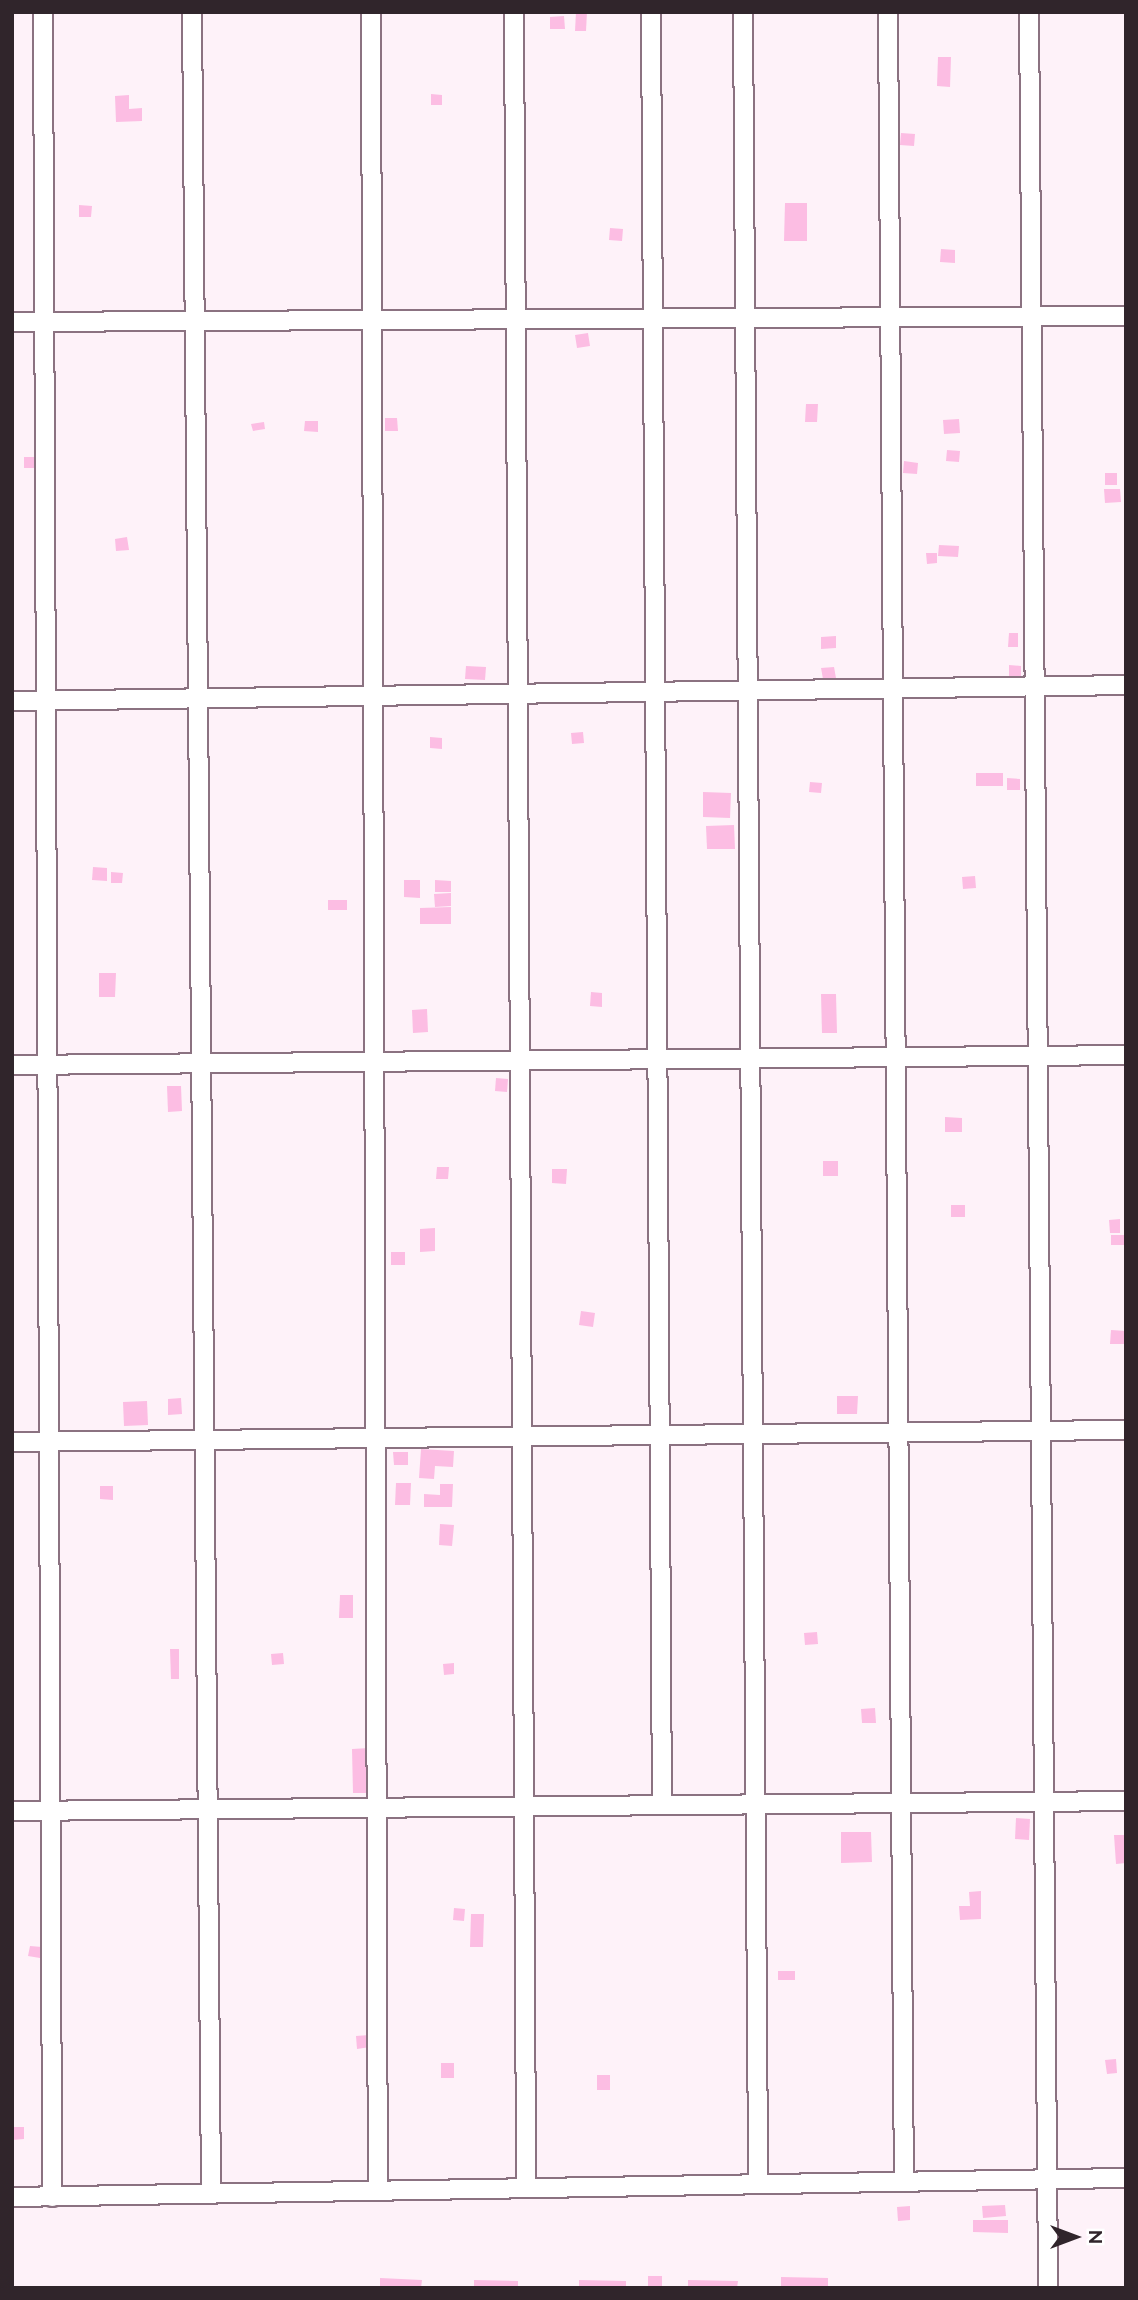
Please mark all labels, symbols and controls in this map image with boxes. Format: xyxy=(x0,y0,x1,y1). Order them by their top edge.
north arrow xyxy=(1040,2202,1110,2272)
text: N xyxy=(1085,2230,1107,2244)

